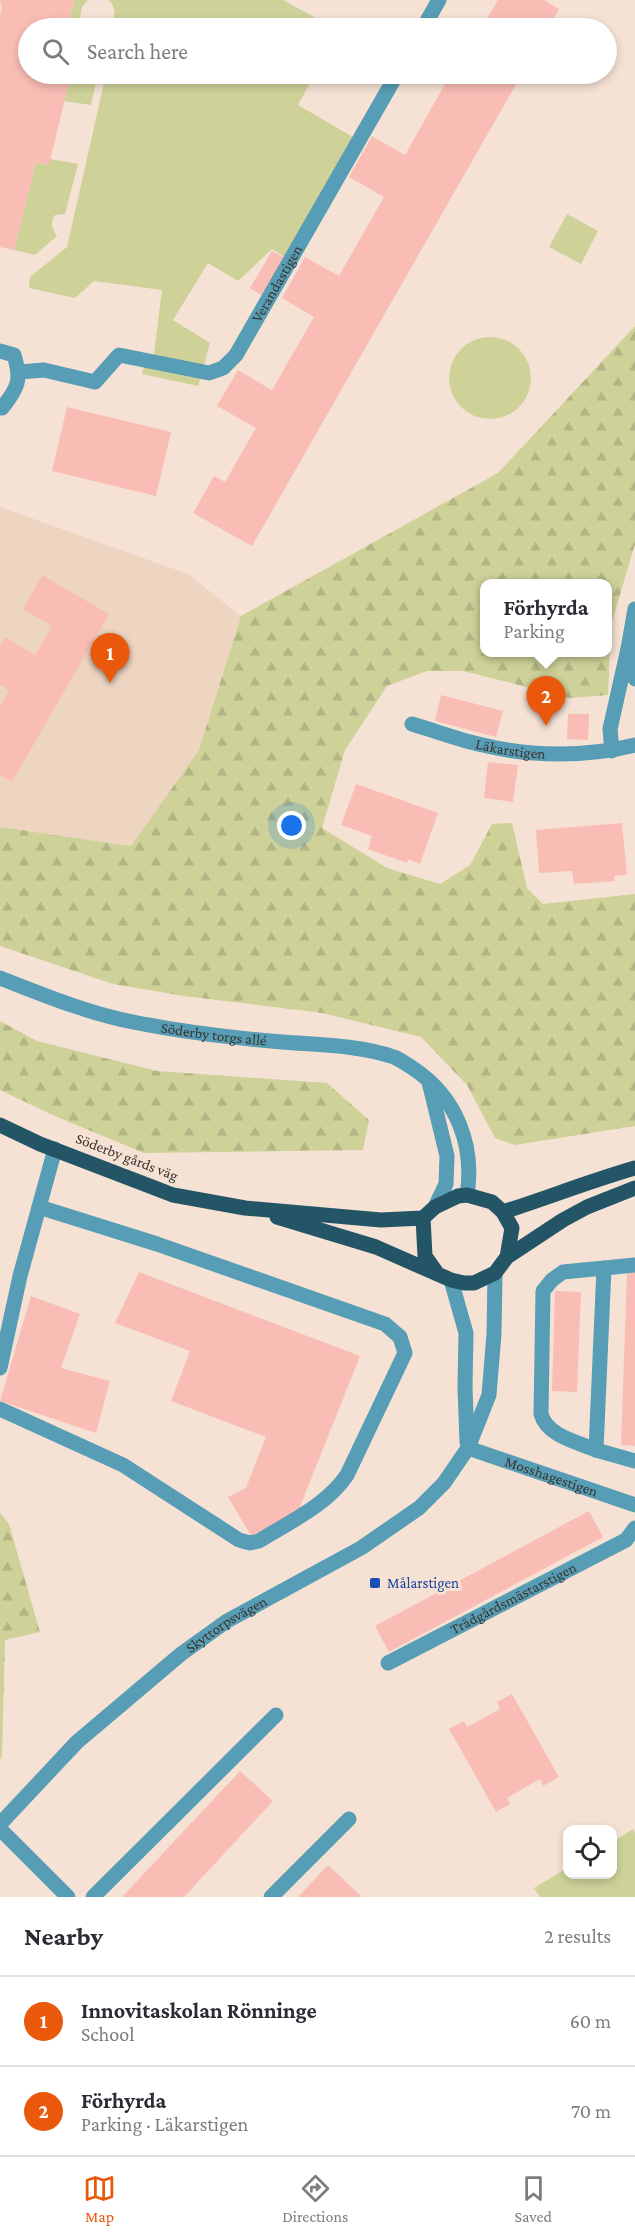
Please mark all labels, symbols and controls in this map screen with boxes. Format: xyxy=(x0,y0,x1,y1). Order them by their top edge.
search box xyxy=(18,18,617,84)
icon: search xyxy=(39,35,72,68)
text: Search here xyxy=(87,39,188,64)
street label: Verandastigen xyxy=(249,242,305,325)
popup xyxy=(480,579,612,657)
text: Förhyrda xyxy=(503,595,589,620)
text: Parking xyxy=(503,620,565,642)
pin: 1 xyxy=(90,634,130,683)
pin: 2 xyxy=(526,676,566,726)
street label: Läkarstigen xyxy=(474,736,546,762)
your location xyxy=(277,811,306,840)
street label: Söderby torgs allé xyxy=(160,1019,268,1049)
street label: Söderby gårds väg xyxy=(73,1130,180,1185)
street label: Mosshagestigen xyxy=(503,1453,600,1500)
street label: Trädgårdsmästarstigen xyxy=(448,1559,579,1637)
place label: Målarstigen xyxy=(387,1575,459,1592)
marker: Målarstigen xyxy=(368,1576,382,1590)
street label: Skyttorpsvägen xyxy=(183,1593,270,1656)
map controls xyxy=(563,1825,617,1879)
button: locate xyxy=(563,1825,617,1879)
text: Nearby xyxy=(24,1922,103,1951)
text: 2 results xyxy=(544,1925,611,1947)
text: Innovitaskolan Rönninge xyxy=(81,1998,317,2023)
text: 1 xyxy=(40,2010,47,2032)
text: 60 m xyxy=(570,2010,611,2032)
text: School xyxy=(81,2023,134,2045)
text: Förhyrda xyxy=(81,2088,166,2113)
text: 2 xyxy=(38,2100,49,2122)
text: 70 m xyxy=(571,2100,611,2122)
text: Parking · Läkarstigen xyxy=(81,2113,248,2135)
tab: Map xyxy=(83,2172,116,2225)
tab: Directions xyxy=(282,2172,348,2225)
tab: Saved xyxy=(514,2172,552,2225)

